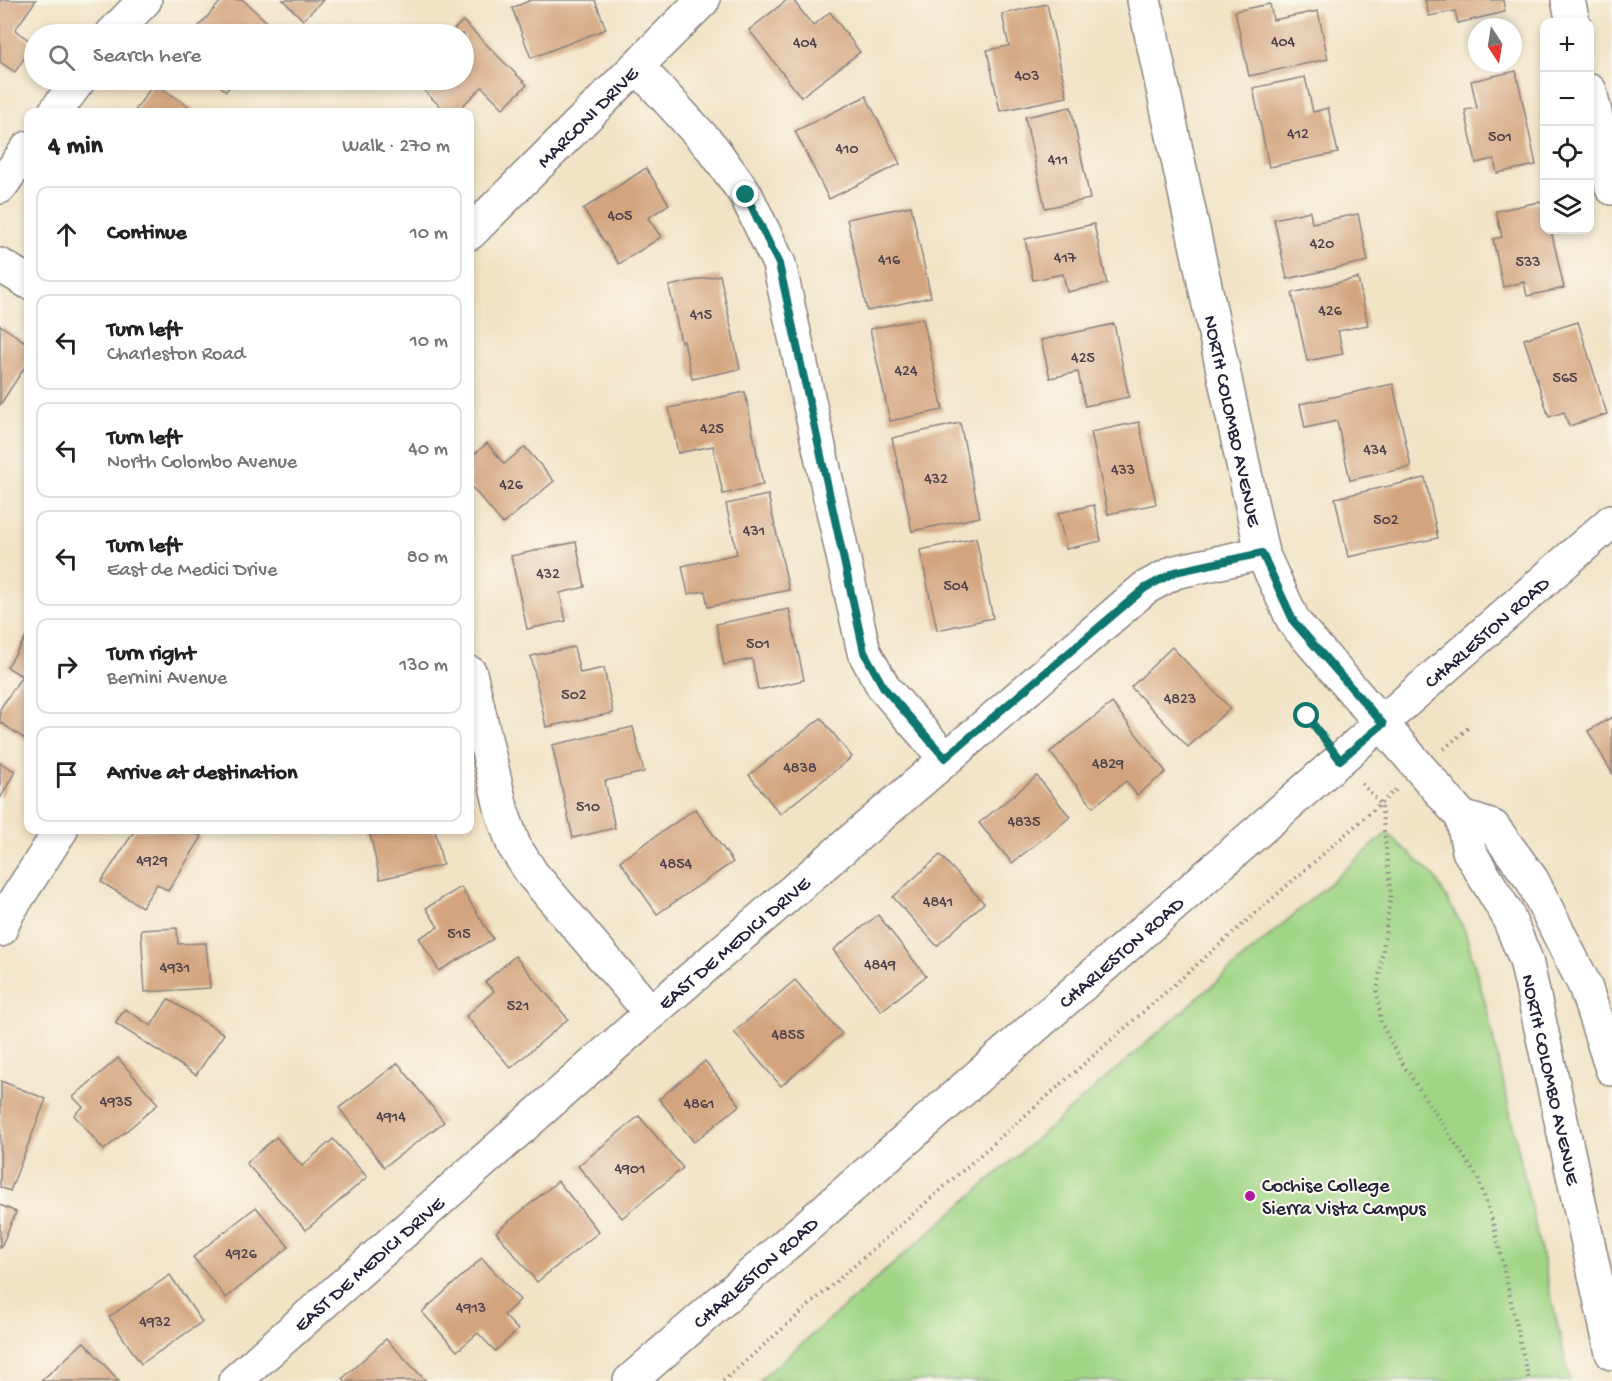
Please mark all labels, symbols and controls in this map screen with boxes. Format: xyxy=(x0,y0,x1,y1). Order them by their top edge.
north arrow xyxy=(1468,18,1522,72)
map controls xyxy=(1540,18,1594,234)
button: + xyxy=(1540,18,1594,72)
search box xyxy=(24,24,474,90)
house number: 404 xyxy=(1271,34,1296,53)
house number: 404 xyxy=(793,35,818,54)
icon: search xyxy=(45,41,78,74)
text: Search here xyxy=(93,44,201,70)
street label: MARCONI DRIVE xyxy=(534,62,646,174)
house number: 403 xyxy=(1015,68,1039,87)
button: − xyxy=(1540,72,1594,126)
house number: 412 xyxy=(1287,126,1309,145)
button: locate xyxy=(1540,126,1594,180)
house number: 501 xyxy=(1488,129,1512,148)
text: 4 min xyxy=(48,132,103,163)
text: Walk · 270 m xyxy=(342,136,450,159)
house number: 410 xyxy=(835,141,859,160)
house number: 411 xyxy=(1048,152,1068,171)
button: layers xyxy=(1540,180,1594,234)
route end xyxy=(732,181,758,207)
house number: 405 xyxy=(607,208,633,227)
icon: ahead xyxy=(50,218,83,251)
text: Continue xyxy=(107,221,187,247)
text: 10 m xyxy=(410,223,448,246)
house number: 420 xyxy=(1310,236,1334,255)
house number: 417 xyxy=(1054,250,1077,269)
house number: 416 xyxy=(878,252,901,271)
house number: 533 xyxy=(1515,254,1541,273)
house number: 426 xyxy=(1318,303,1343,322)
house number: 415 xyxy=(690,307,712,326)
street label: NORTH COLOMBO AVENUE xyxy=(1197,314,1264,530)
text: Turn left xyxy=(107,318,181,344)
icon: left xyxy=(50,326,83,359)
text: 10 m xyxy=(410,331,448,354)
text: Charleston Road xyxy=(107,344,245,367)
house number: 425 xyxy=(1071,350,1095,369)
house number: 424 xyxy=(895,363,918,382)
house number: 565 xyxy=(1553,370,1577,389)
house number: 425 xyxy=(700,421,724,440)
text: Turn left xyxy=(107,426,181,452)
icon: left xyxy=(50,434,83,467)
text: 40 m xyxy=(408,439,448,462)
house number: 434 xyxy=(1363,442,1387,461)
text: North Colombo Avenue xyxy=(107,452,297,475)
house number: 433 xyxy=(1111,462,1135,481)
house number: 432 xyxy=(924,471,948,490)
house number: 426 xyxy=(499,477,524,496)
house number: 502 xyxy=(1373,512,1399,531)
house number: 431 xyxy=(743,523,765,542)
text: Turn left xyxy=(107,534,181,560)
icon: left xyxy=(50,542,83,575)
text: 80 m xyxy=(407,547,448,570)
text: East de Medici Drive xyxy=(107,560,277,583)
house number: 432 xyxy=(536,566,560,585)
street label: CHARLESTON ROAD xyxy=(1421,572,1556,695)
house number: 504 xyxy=(943,578,969,597)
house number: 501 xyxy=(746,636,770,655)
text: Turn right xyxy=(107,642,195,668)
icon: right xyxy=(50,650,83,683)
text: 130 m xyxy=(399,655,448,678)
text: Bernini Avenue xyxy=(107,668,227,691)
house number: 502 xyxy=(561,687,587,706)
house number: 4823 xyxy=(1164,691,1196,710)
route start xyxy=(1293,702,1319,728)
house number: 4829 xyxy=(1092,756,1124,775)
icon: arrive xyxy=(50,758,83,791)
house number: 4838 xyxy=(783,760,817,779)
text: Arrive at destination xyxy=(107,761,297,787)
house number: 510 xyxy=(576,799,600,818)
house number: 4835 xyxy=(1007,814,1041,833)
house number: 4929 xyxy=(136,853,168,872)
house number: 4854 xyxy=(660,856,693,875)
street label: EAST DE MEDICI DRIVE xyxy=(655,872,817,1016)
street label: CHARLESTON ROAD xyxy=(1056,893,1191,1015)
house number: 4841 xyxy=(923,894,953,913)
house number: 515 xyxy=(447,926,471,945)
house number: 4849 xyxy=(864,957,896,976)
house number: 4931 xyxy=(160,960,190,979)
street label: NORTH COLOMBO AVENUE xyxy=(1514,972,1583,1189)
house number: 521 xyxy=(507,998,529,1017)
house number: 4855 xyxy=(771,1027,805,1046)
house number: 4935 xyxy=(100,1094,132,1113)
house number: 4861 xyxy=(684,1096,714,1115)
house number: 4914 xyxy=(376,1109,406,1128)
house number: 4901 xyxy=(614,1161,646,1180)
place label: Cochise College Sierra Vista Campus xyxy=(1262,1176,1426,1222)
marker: Cochise College Sierra Vista Campus xyxy=(1243,1189,1257,1203)
street label: EAST DE MEDICI DRIVE xyxy=(291,1192,452,1338)
street label: CHARLESTON ROAD xyxy=(690,1213,825,1335)
house number: 4926 xyxy=(225,1246,258,1265)
house number: 4913 xyxy=(456,1300,486,1319)
house number: 4932 xyxy=(139,1314,171,1333)

